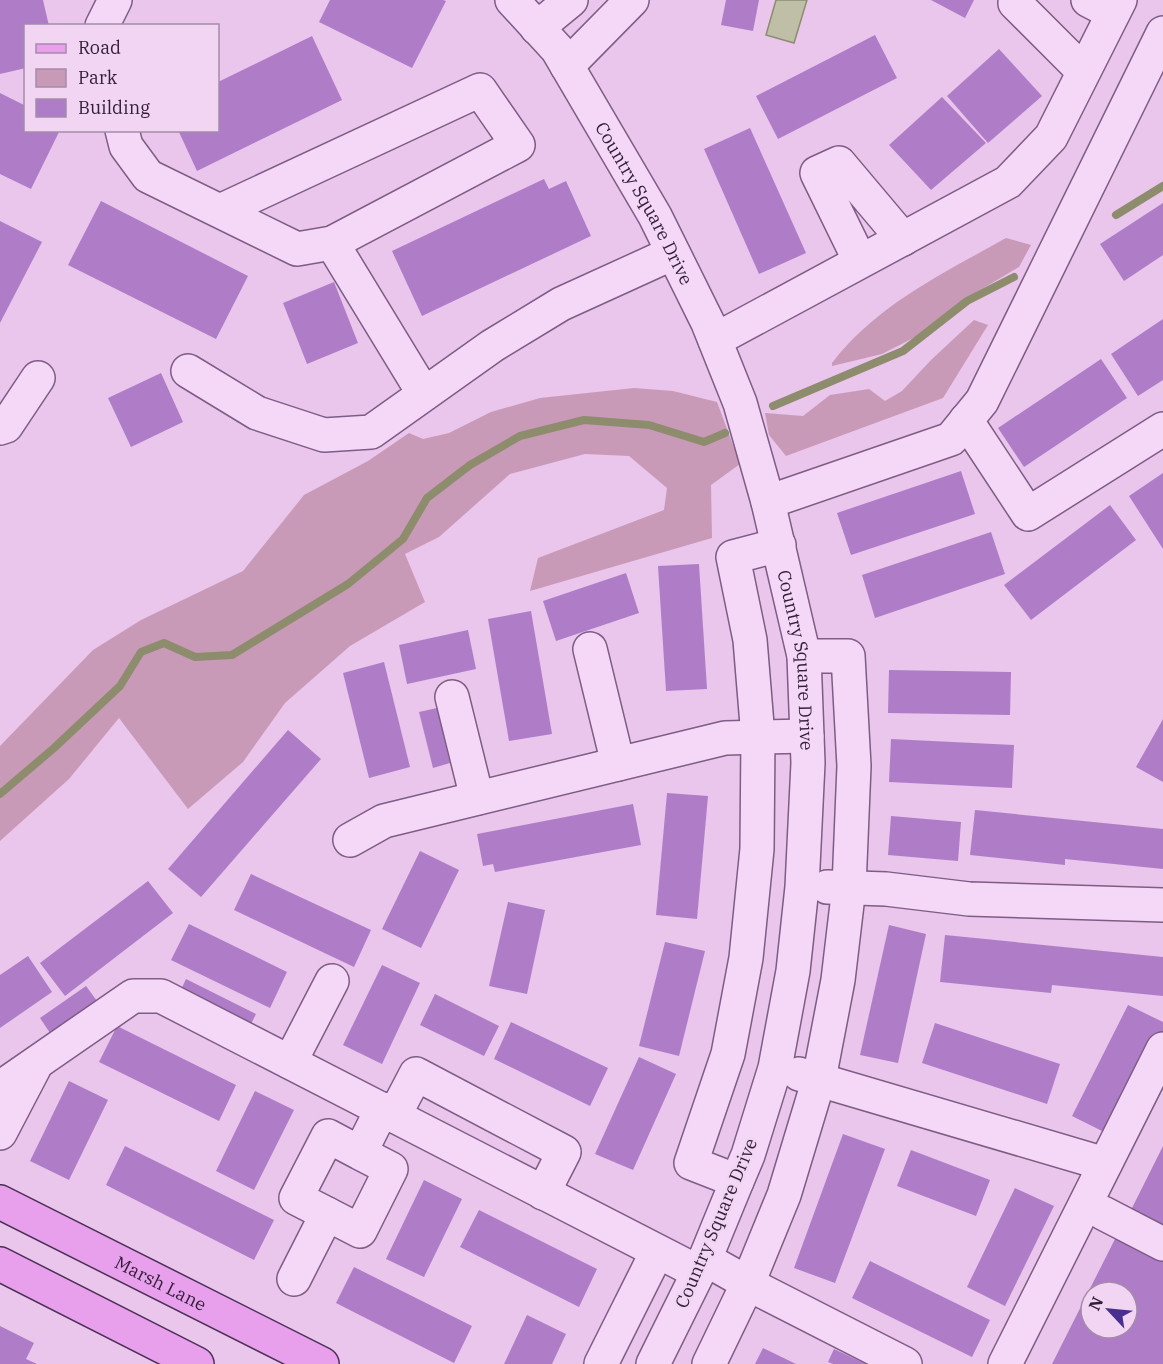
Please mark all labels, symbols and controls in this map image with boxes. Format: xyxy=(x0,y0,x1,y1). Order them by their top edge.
legend xyxy=(24,24,219,132)
text: Road xyxy=(78,36,121,59)
text: Park xyxy=(78,66,118,89)
text: Building xyxy=(78,96,150,119)
street label: Country Square Drive xyxy=(591,117,699,288)
street label: Country Square Drive xyxy=(773,568,819,751)
street label: Country Square Drive xyxy=(670,1135,762,1311)
street label: Marsh Lane xyxy=(111,1250,210,1316)
north arrow xyxy=(1079,1280,1139,1340)
text: N xyxy=(1084,1293,1107,1313)

